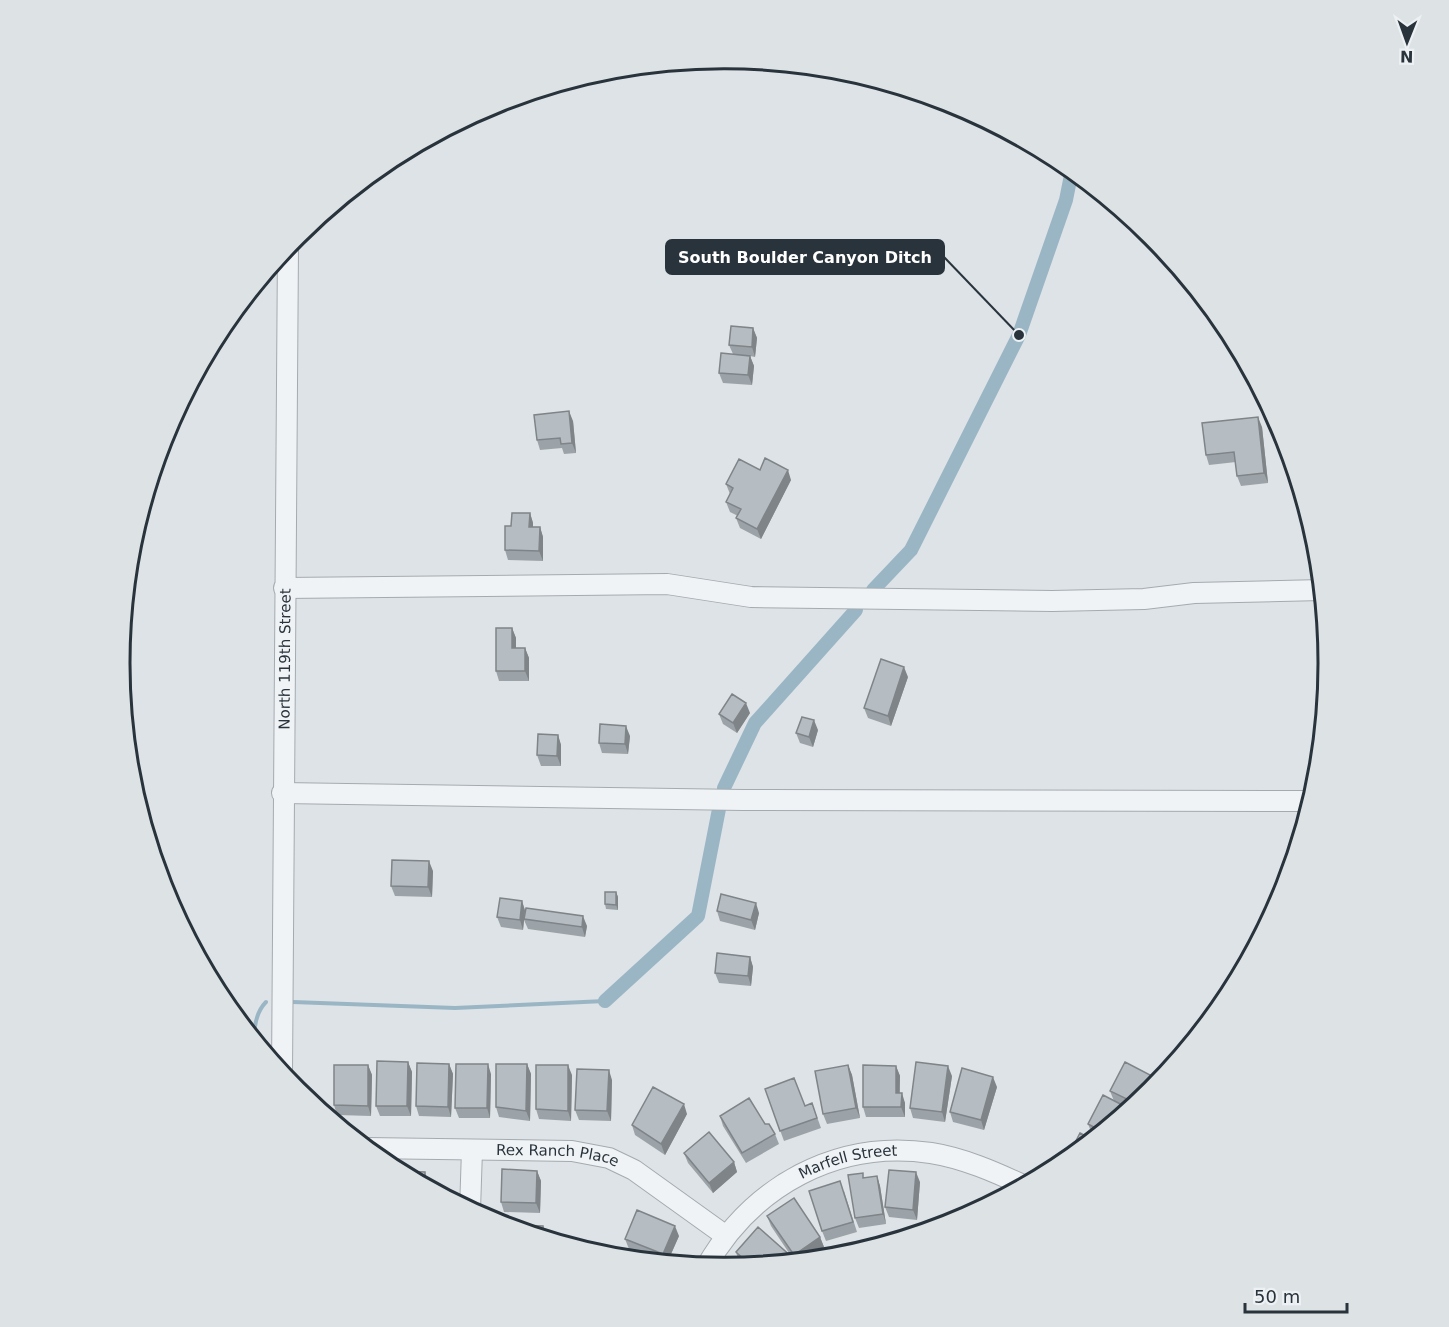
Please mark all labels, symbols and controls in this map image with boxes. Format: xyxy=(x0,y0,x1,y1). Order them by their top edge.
north arrow xyxy=(1377,12,1437,72)
text: N xyxy=(1400,47,1414,66)
callout: South Boulder Canyon Ditch xyxy=(666,240,944,274)
text: South Boulder Canyon Ditch xyxy=(678,248,932,267)
street label: North 119th Street xyxy=(275,588,295,730)
street label: Rex Ranch Place xyxy=(496,1141,622,1171)
street label: Marfell Street xyxy=(796,1142,898,1183)
scale bar xyxy=(1245,1276,1347,1314)
text: 50 m xyxy=(1254,1286,1300,1307)

